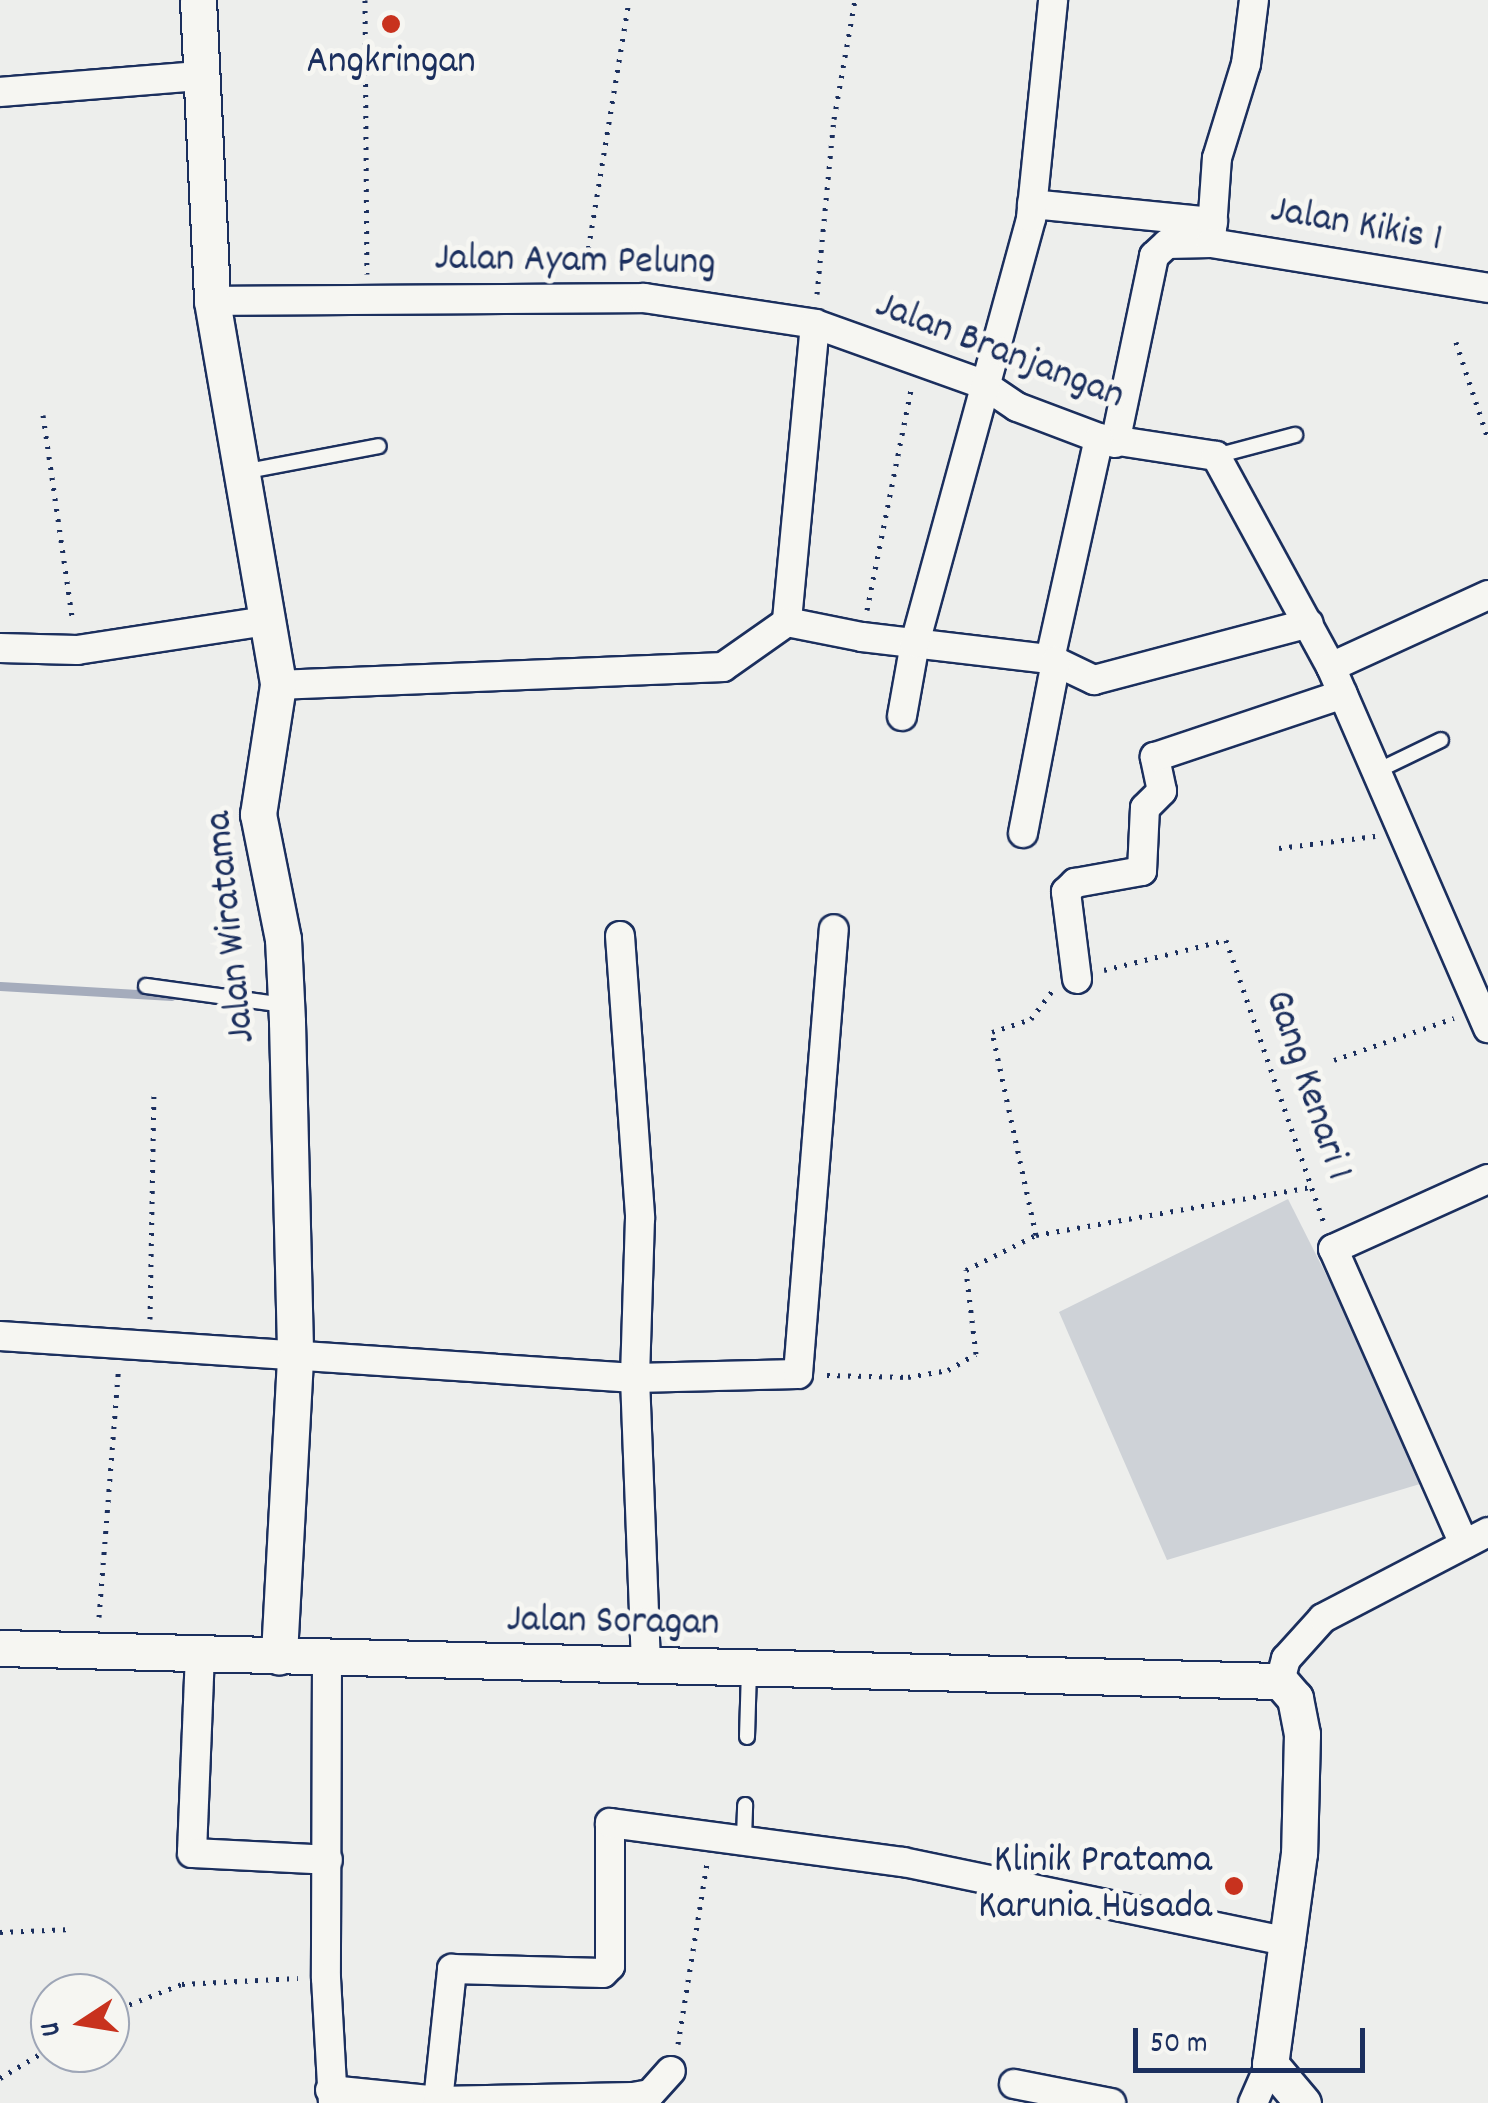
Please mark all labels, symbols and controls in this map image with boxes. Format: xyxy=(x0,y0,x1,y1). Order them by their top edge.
marker: Angkringan xyxy=(380,13,402,35)
place label: Angkringan xyxy=(306,40,476,88)
street label: Jalan Kikis 1 xyxy=(1266,188,1446,266)
street label: Jalan Ayam Pelung xyxy=(434,237,716,289)
street label: Jalan Branjangan xyxy=(868,284,1130,422)
street label: Jalan Wiratama xyxy=(197,809,269,1045)
street label: Gang Kenari 1 xyxy=(1251,985,1361,1187)
street label: Jalan Soragan xyxy=(506,1598,720,1650)
place label: Klinik Pratama Karunia Husada xyxy=(978,1839,1212,1933)
marker: Klinik Pratama Karunia Husada xyxy=(1221,1873,1247,1899)
north arrow xyxy=(30,1973,130,2073)
scale bar xyxy=(1138,2008,1370,2070)
text: U xyxy=(32,2018,74,2040)
text: 50 m xyxy=(1150,2024,1208,2067)

